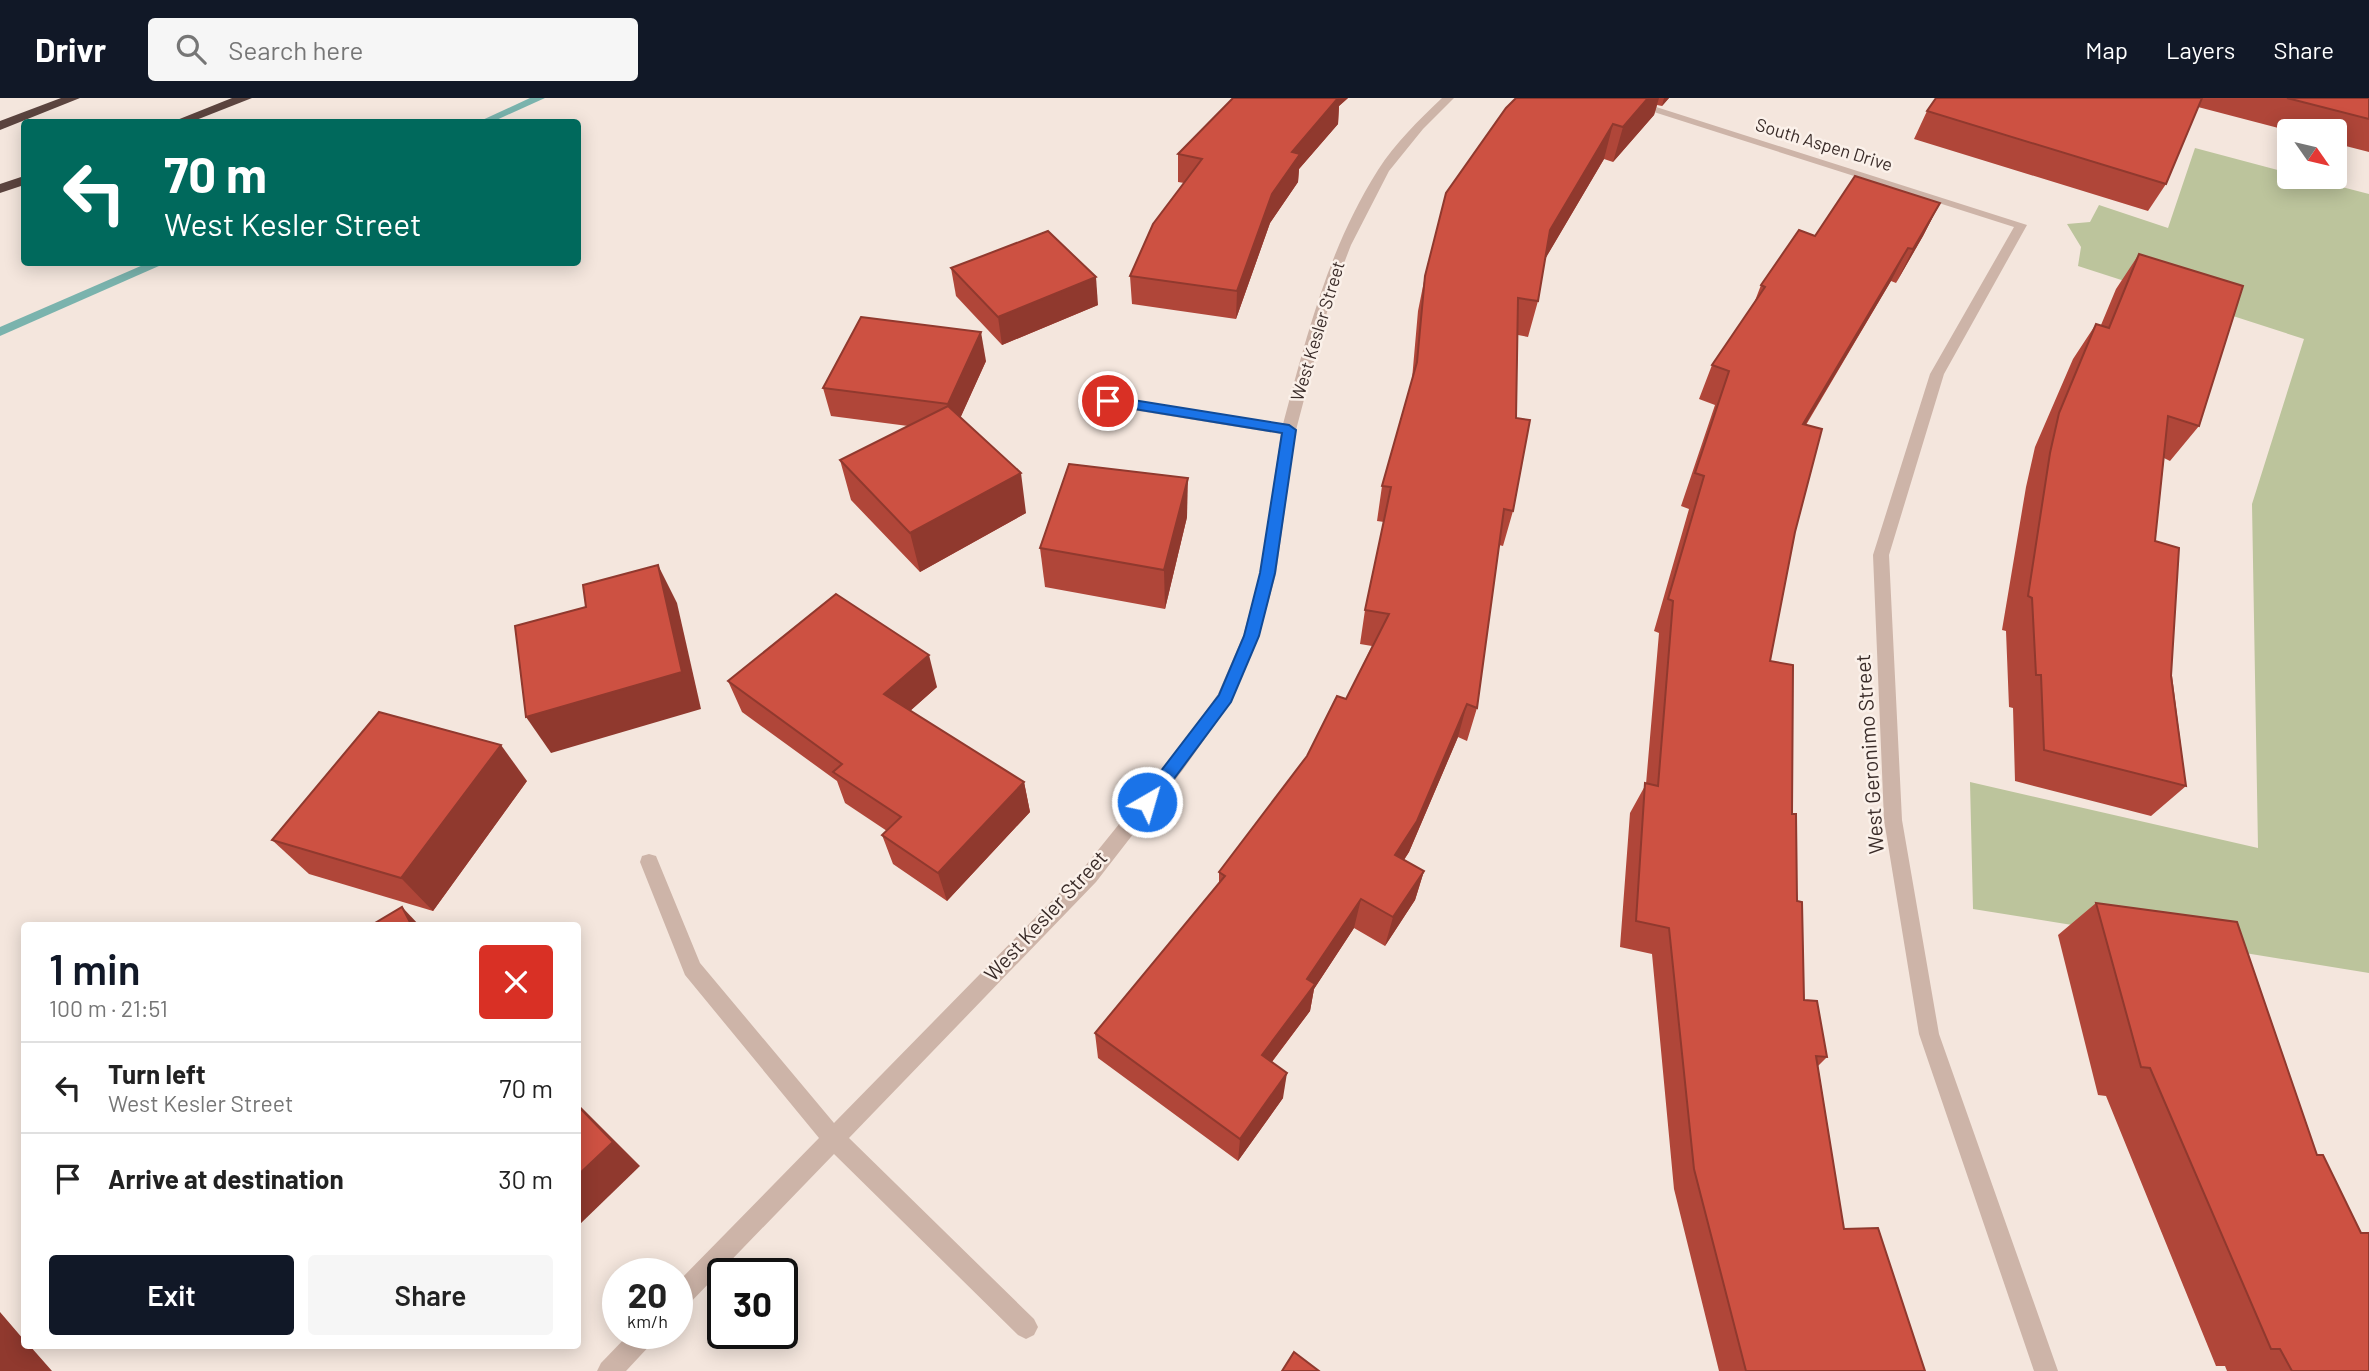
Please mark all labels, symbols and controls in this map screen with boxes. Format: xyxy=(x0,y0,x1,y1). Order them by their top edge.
search box xyxy=(148,18,638,81)
text: Drivr xyxy=(35,29,106,69)
icon: search xyxy=(172,30,210,68)
text: Search here xyxy=(228,34,363,65)
text: Map xyxy=(2085,35,2128,64)
text: Layers xyxy=(2166,35,2235,64)
text: Share xyxy=(2273,35,2334,64)
street label: South Aspen Drive xyxy=(1753,113,1896,175)
north arrow xyxy=(2277,119,2347,189)
map controls xyxy=(2277,119,2347,189)
text: 70 m xyxy=(164,144,267,203)
icon: left xyxy=(49,147,140,238)
text: West Kesler Street xyxy=(164,204,422,242)
street label: West Kesler Street xyxy=(1285,258,1349,403)
pin xyxy=(1078,371,1138,431)
icon: arrive xyxy=(1089,382,1127,420)
street label: West Geronimo Street xyxy=(1849,653,1888,855)
position arrow xyxy=(1110,765,1184,839)
street label: West Kesler Street xyxy=(978,845,1112,985)
text: 1 min xyxy=(49,943,141,993)
button: close xyxy=(479,945,553,1019)
text: 100 m · 21:51 xyxy=(49,994,168,1022)
text: Turn left xyxy=(108,1058,206,1089)
icon: left xyxy=(49,1069,87,1107)
text: 70 m xyxy=(499,1072,553,1103)
text: West Kesler Street xyxy=(108,1089,293,1117)
icon: arrive xyxy=(49,1160,87,1198)
text: Arrive at destination xyxy=(108,1163,344,1194)
text: 30 m xyxy=(498,1163,553,1194)
button: Exit xyxy=(49,1255,294,1335)
button: Share xyxy=(308,1255,553,1335)
speed limit sign: 30 xyxy=(707,1258,798,1349)
text: 20 xyxy=(628,1273,667,1315)
text: km/h xyxy=(627,1310,668,1332)

